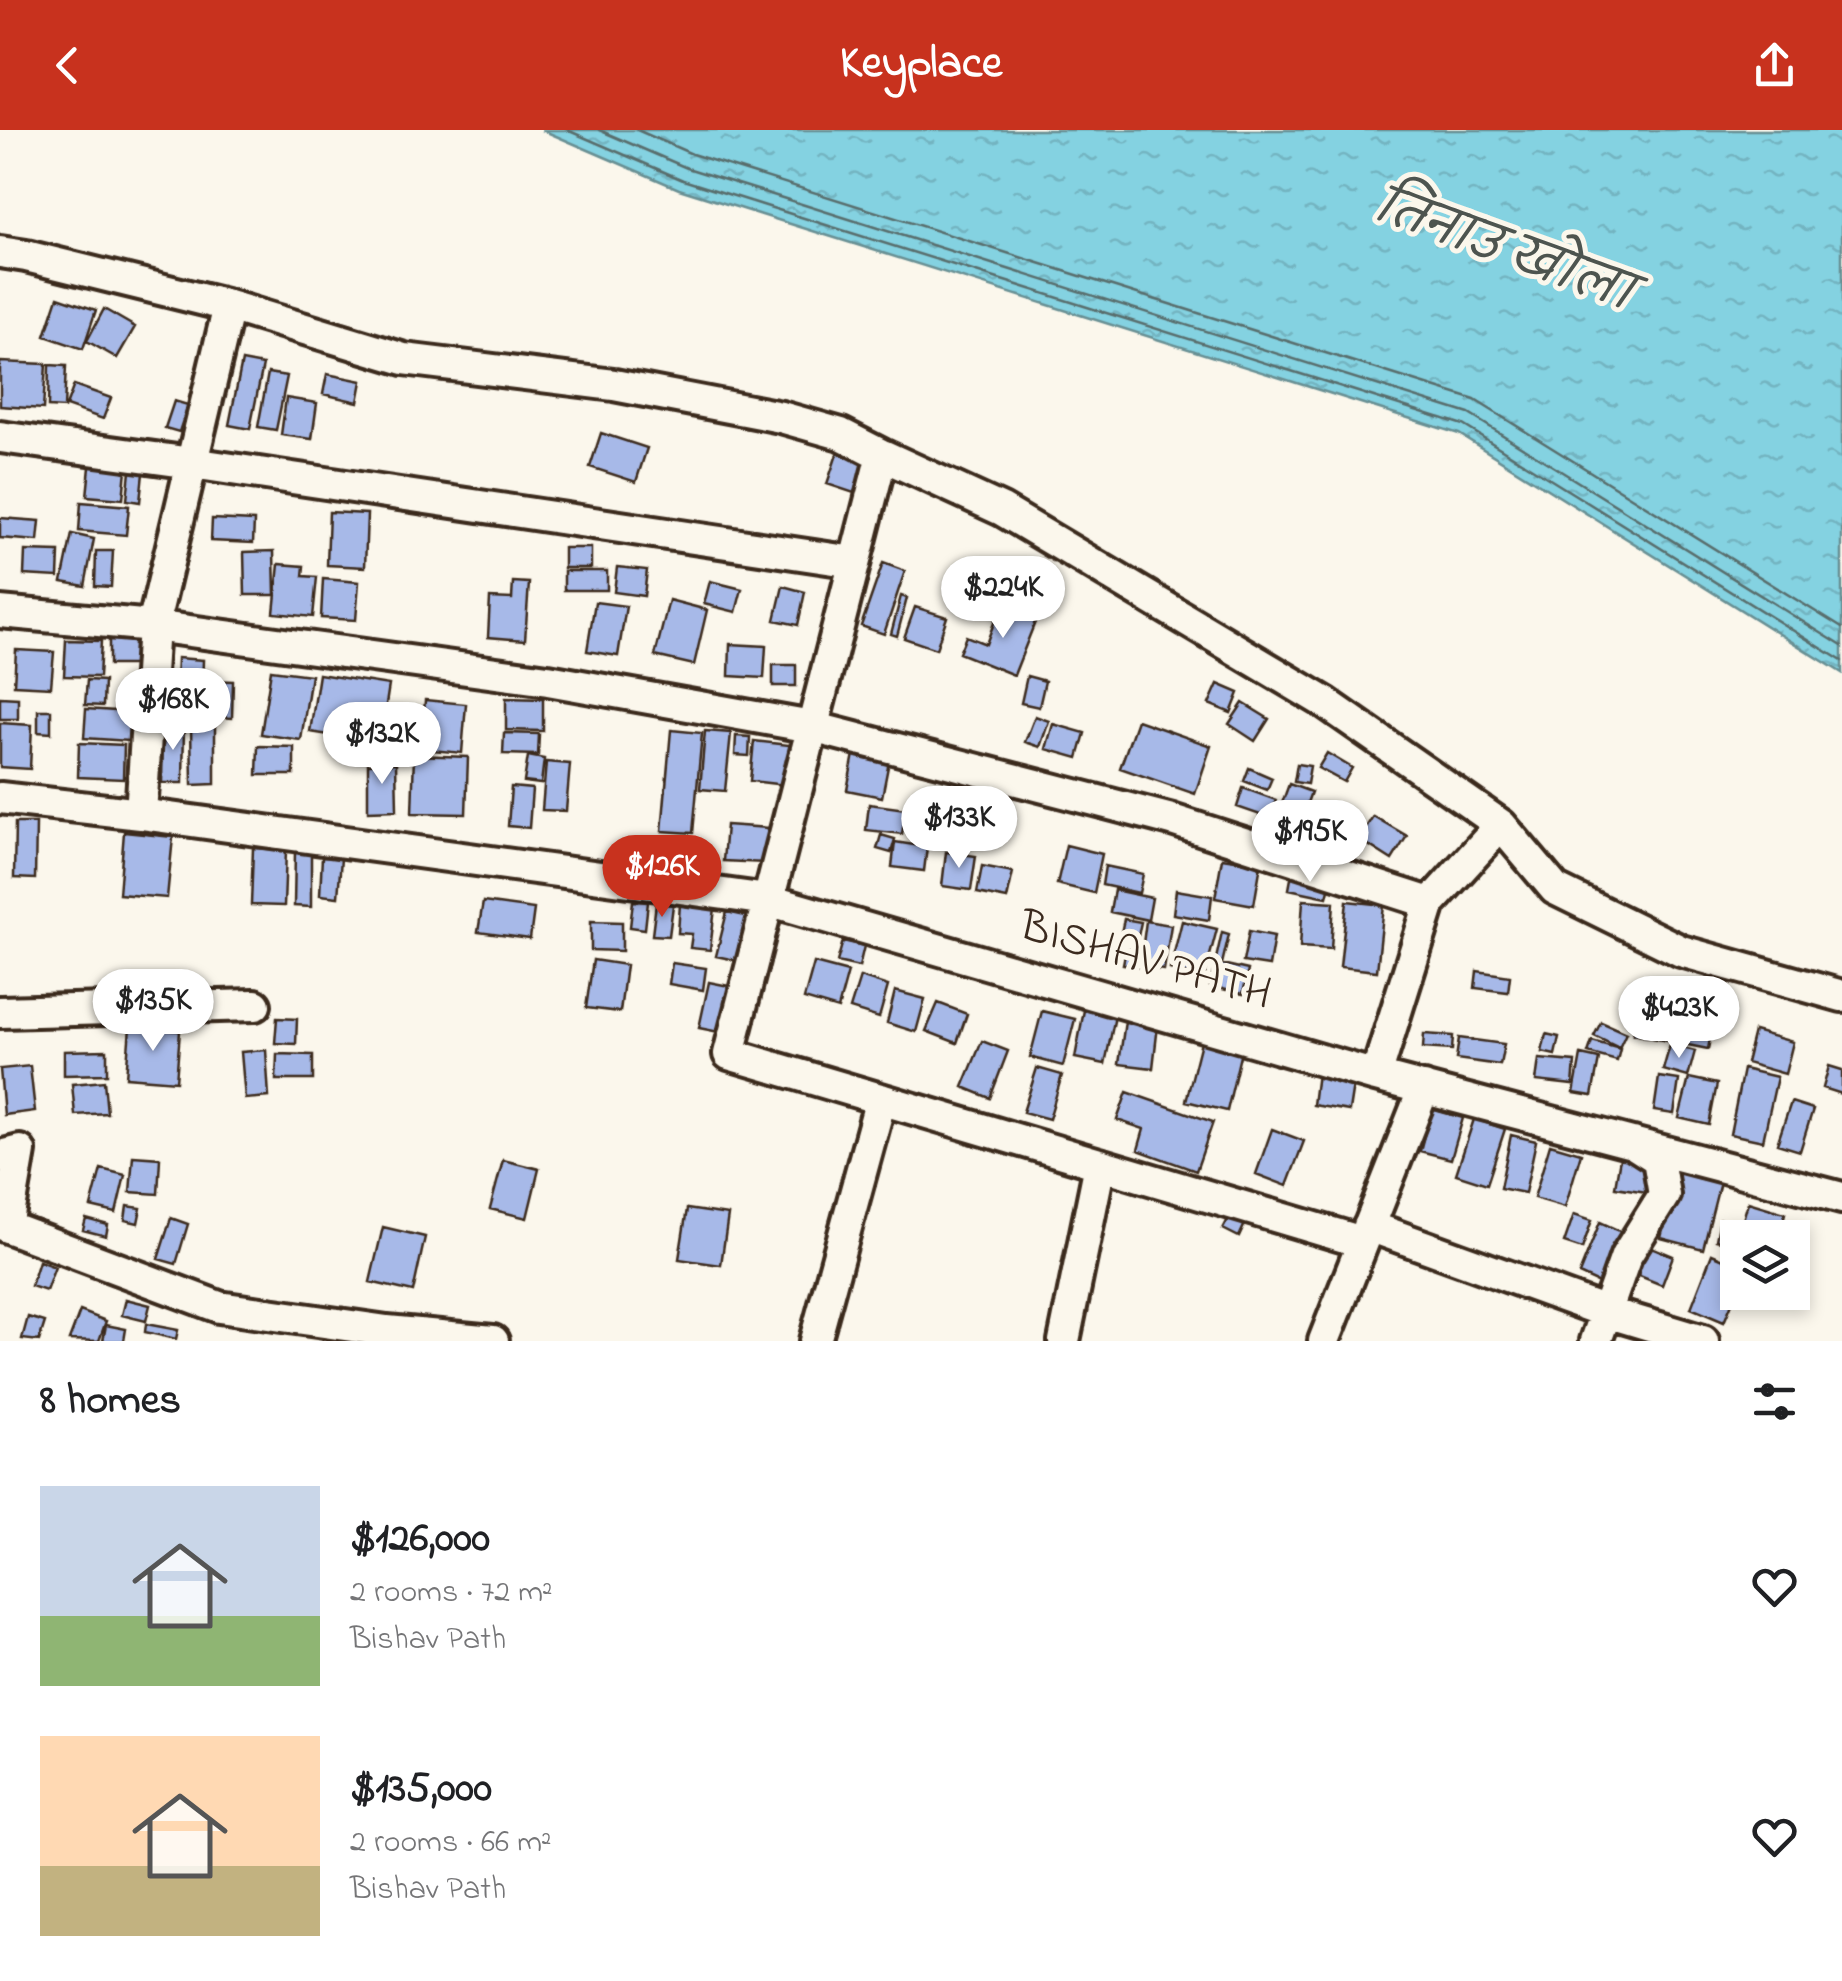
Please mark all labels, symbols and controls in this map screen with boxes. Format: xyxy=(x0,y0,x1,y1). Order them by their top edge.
text: Keyplace xyxy=(840,32,1002,98)
icon: back xyxy=(40,38,95,93)
icon: share xyxy=(1747,38,1802,93)
water label: तिनाउ खोला xyxy=(1364,166,1655,335)
pin: $224K xyxy=(933,556,1073,641)
text: $224K xyxy=(963,565,1043,612)
pin: $168K xyxy=(103,668,243,753)
text: $168K xyxy=(137,677,209,724)
pin: $132K xyxy=(312,702,452,787)
text: $132K xyxy=(345,711,419,758)
pin: $133K xyxy=(889,786,1029,871)
text: $133K xyxy=(923,795,995,842)
pin: $195K xyxy=(1240,800,1380,885)
text: $195K xyxy=(1274,809,1347,856)
pin: $126K xyxy=(592,835,732,920)
text: $126K xyxy=(624,844,700,891)
street label: BISHAV PATH xyxy=(1010,894,1279,1029)
pin: $135K xyxy=(83,969,223,1054)
pin: $423K xyxy=(1609,976,1749,1061)
text: $135K xyxy=(115,978,191,1025)
text: $423K xyxy=(1640,985,1718,1032)
map controls xyxy=(1720,1220,1810,1310)
button: layers xyxy=(1720,1220,1810,1310)
text: 8 homes xyxy=(40,1371,181,1432)
icon: filters xyxy=(1747,1374,1802,1429)
text: $126,000 xyxy=(350,1509,490,1570)
icon: home xyxy=(120,1526,240,1646)
icon: heart xyxy=(1747,1559,1802,1614)
text: 2 rooms · 72 m² xyxy=(350,1570,552,1617)
text: Bishav Path xyxy=(350,1617,506,1664)
text: $135,000 xyxy=(350,1759,492,1820)
icon: home xyxy=(120,1776,240,1896)
icon: heart xyxy=(1747,1809,1802,1864)
text: 2 rooms · 66 m² xyxy=(350,1820,552,1867)
text: Bishav Path xyxy=(350,1867,506,1914)

